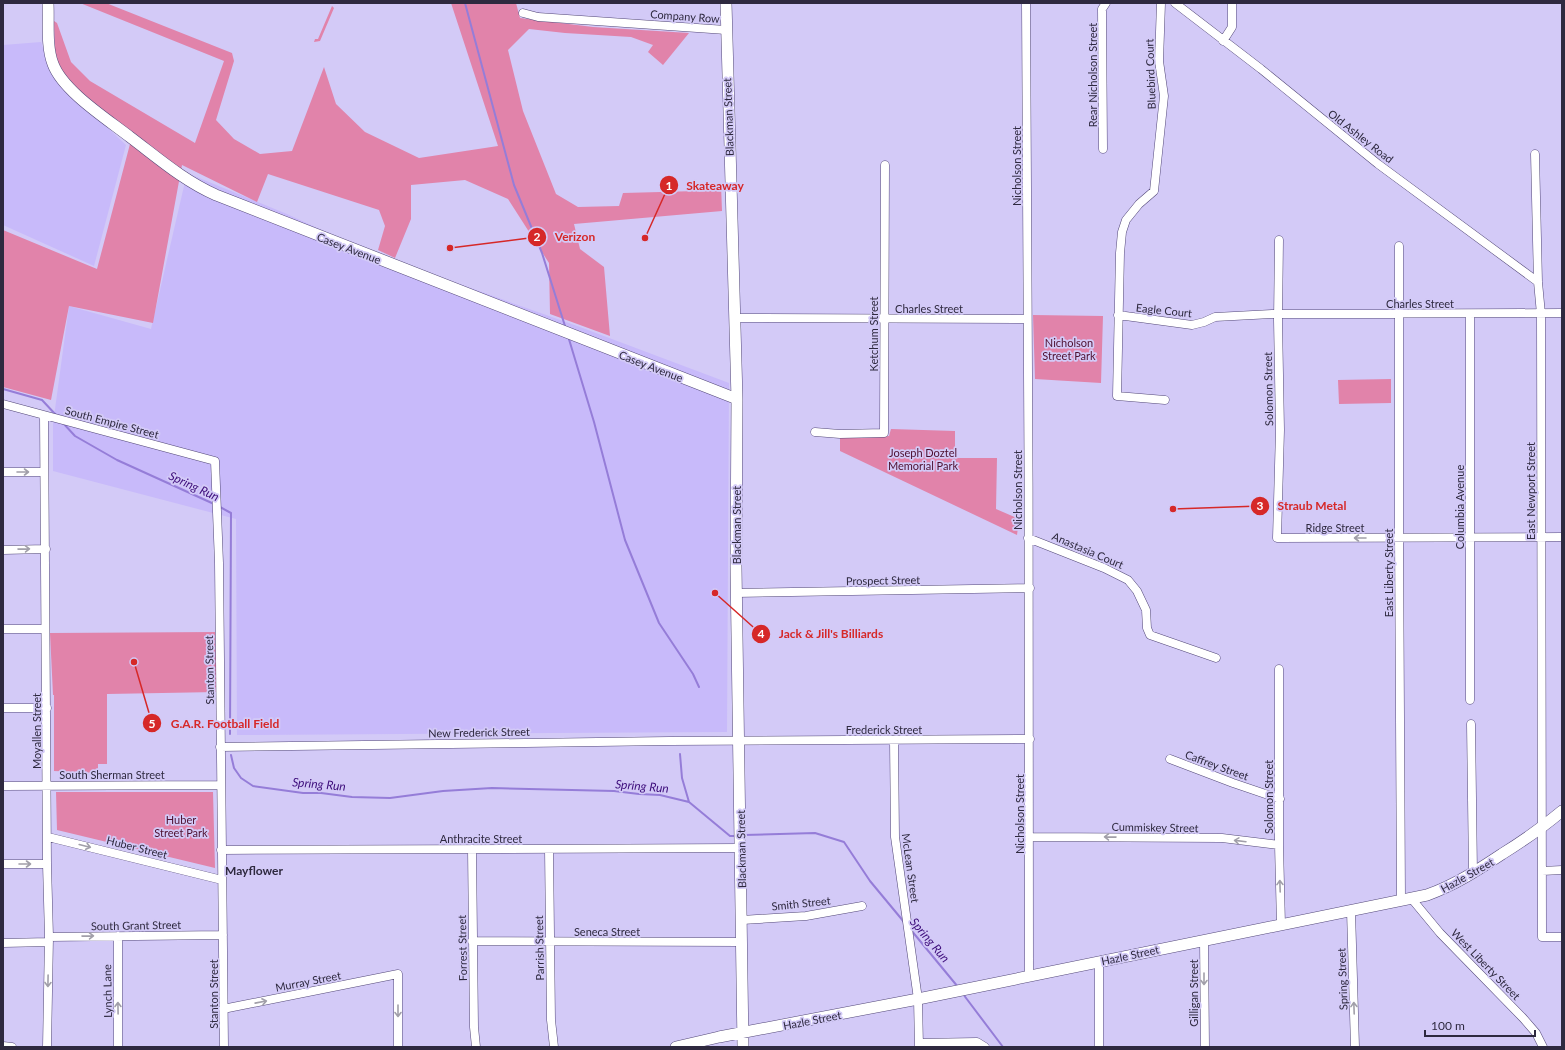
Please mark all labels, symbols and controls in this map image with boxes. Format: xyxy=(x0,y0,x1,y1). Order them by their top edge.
street label: Company Row xyxy=(650,7,721,25)
street label: Rear Nicholson Street xyxy=(1086,23,1099,127)
street label: Bluebird Court xyxy=(1142,38,1158,110)
street label: Blackman Street xyxy=(720,78,736,156)
street label: Old Ashley Road xyxy=(1326,107,1396,165)
street label: Nicholson Street xyxy=(1010,126,1023,206)
callout: Skateaway xyxy=(659,173,752,197)
text: 1 xyxy=(666,178,673,193)
text: Skateaway xyxy=(686,178,744,193)
callout: Verizon xyxy=(527,225,603,249)
text: 2 xyxy=(534,229,541,244)
text: Verizon xyxy=(554,229,595,244)
street label: Casey Avenue xyxy=(315,230,383,266)
street label: Ketchum Street xyxy=(867,296,880,371)
street label: Charles Street xyxy=(1386,297,1454,310)
street label: Eagle Court xyxy=(1135,301,1193,319)
street label: Charles Street xyxy=(895,302,963,315)
park label: Nicholson Street Park xyxy=(1042,336,1096,362)
street label: Casey Avenue xyxy=(617,348,685,384)
street label: Solomon Street xyxy=(1261,352,1275,426)
street label: South Empire Street xyxy=(64,403,160,441)
street label: East Newport Street xyxy=(1524,442,1537,540)
park label: Joseph Doztel Memorial Park xyxy=(888,446,958,472)
street label: Nicholson Street xyxy=(1011,450,1024,530)
street label: Columbia Avenue xyxy=(1453,465,1466,549)
one-way arrow xyxy=(16,468,29,476)
water label: Spring Run xyxy=(167,468,221,504)
street label: Blackman Street xyxy=(730,486,743,564)
callout: Straub Metal xyxy=(1250,494,1355,518)
text: 3 xyxy=(1257,498,1264,513)
text: Straub Metal xyxy=(1278,498,1346,513)
street label: Ridge Street xyxy=(1306,521,1364,534)
street label: Anastasia Court xyxy=(1050,529,1126,571)
street label: East Liberty Street xyxy=(1382,529,1395,617)
one-way arrow xyxy=(1354,534,1367,542)
one-way arrow xyxy=(17,546,30,553)
street label: Prospect Street xyxy=(846,573,920,587)
callout: Jack & Jill's Billiards xyxy=(751,622,891,646)
text: 4 xyxy=(758,626,765,641)
text: Jack & Jill's Billiards xyxy=(779,626,883,641)
street label: Stanton Street xyxy=(202,635,216,705)
street label: Moyallen Street xyxy=(30,693,43,769)
callout: G.A.R. Football Field xyxy=(142,711,287,735)
text: 5 xyxy=(149,716,156,731)
text: G.A.R. Football Field xyxy=(171,716,279,731)
street label: Frederick Street xyxy=(846,723,922,736)
street label: New Frederick Street xyxy=(428,725,530,739)
street label: Caffrey Street xyxy=(1183,747,1251,783)
street label: Solomon Street xyxy=(1262,760,1275,834)
street label: South Sherman Street xyxy=(59,768,165,781)
water label: Spring Run xyxy=(292,774,346,794)
street label: Nicholson Street xyxy=(1013,774,1026,854)
water label: Spring Run xyxy=(615,776,669,796)
street label: Blackman Street xyxy=(734,810,748,888)
park label: Huber Street Park xyxy=(154,813,208,839)
street label: Cummiskey Street xyxy=(1111,820,1199,834)
street label: Anthracite Street xyxy=(440,832,522,845)
street label: Huber Street xyxy=(105,833,169,861)
street label: McLean Street xyxy=(900,833,922,903)
one-way arrow xyxy=(1104,833,1117,841)
one-way arrow xyxy=(1234,837,1247,844)
one-way arrow xyxy=(79,843,92,850)
street label: Hazle Street xyxy=(1438,855,1496,895)
one-way arrow xyxy=(18,860,31,868)
district label: Mayflower xyxy=(225,863,284,878)
one-way arrow xyxy=(1276,880,1284,893)
street label: Smith Street xyxy=(771,893,831,913)
street label: Forrest Street xyxy=(455,915,469,981)
street label: Parrish Street xyxy=(532,915,546,981)
water label: Spring Run xyxy=(907,915,953,965)
street label: South Grant Street xyxy=(91,918,181,932)
street label: Seneca Street xyxy=(574,925,640,938)
street label: West Liberty Street xyxy=(1449,926,1523,1002)
one-way arrow xyxy=(81,932,94,940)
street label: Hazle Street xyxy=(1100,943,1160,967)
street label: Spring Street xyxy=(1334,948,1350,1010)
street label: Stanton Street xyxy=(207,959,220,1029)
street label: Gilligan Street xyxy=(1187,959,1200,1027)
street label: Lynch Lane xyxy=(100,964,114,1018)
street label: Murray Street xyxy=(274,968,342,994)
one-way arrow xyxy=(1200,972,1208,985)
one-way arrow xyxy=(44,974,52,987)
one-way arrow xyxy=(255,997,268,1005)
one-way arrow xyxy=(114,1002,122,1015)
one-way arrow xyxy=(1350,1002,1358,1015)
one-way arrow xyxy=(394,1004,402,1017)
street label: Hazle Street xyxy=(782,1008,842,1032)
scale bar xyxy=(1425,1012,1535,1038)
text: 100 m xyxy=(1431,1018,1465,1033)

